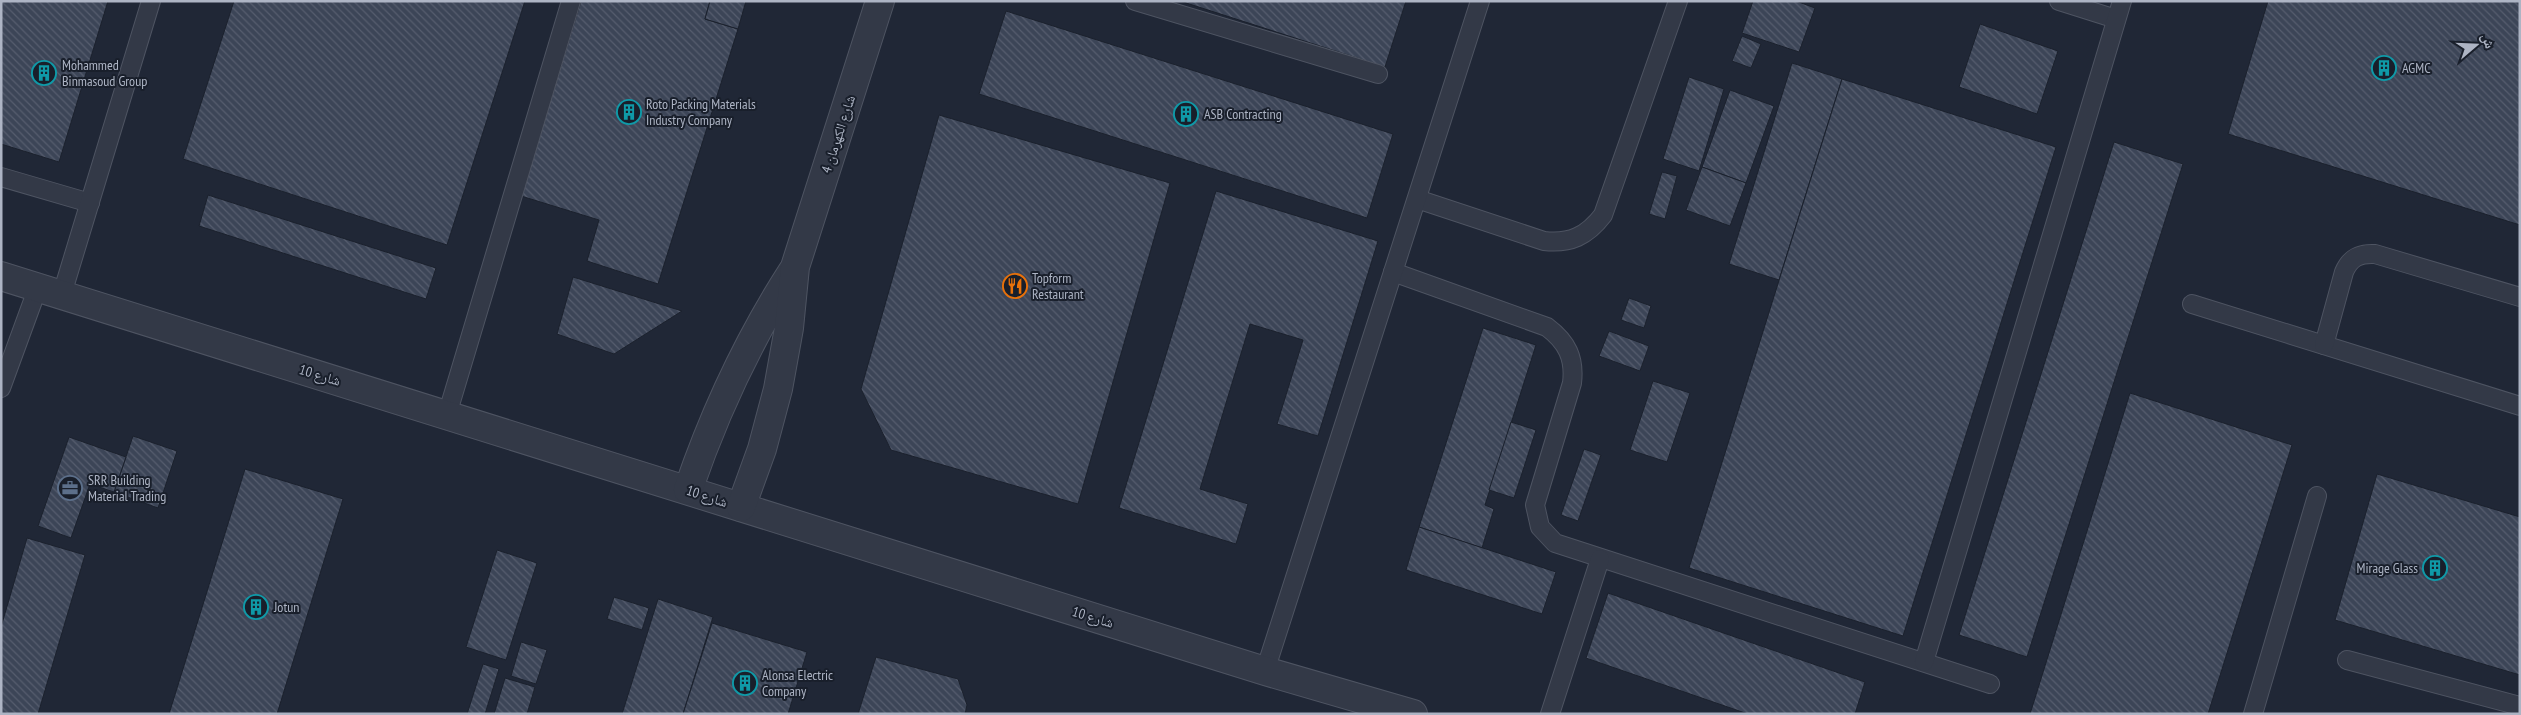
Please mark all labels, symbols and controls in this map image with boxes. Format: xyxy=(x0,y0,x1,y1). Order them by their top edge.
north arrow xyxy=(2451,20,2501,70)
text: ش xyxy=(2477,31,2499,51)
building icon: AGMC xyxy=(2371,55,2397,81)
place label: Mohammed Binmasoud Group xyxy=(62,56,147,90)
place label: AGMC xyxy=(2402,59,2431,77)
building icon: Mohammed Binmasoud Group xyxy=(31,60,57,86)
street label: شارع الكهرمان 4 xyxy=(817,93,860,175)
place label: Roto Packing Materials Industry Company xyxy=(646,95,756,129)
building icon: Roto Packing Materials Industry Company xyxy=(616,99,642,125)
building icon: ASB Contracting xyxy=(1173,101,1199,127)
place label: ASB Contracting xyxy=(1204,105,1282,123)
place label: Topform Restaurant xyxy=(1032,269,1084,303)
restaurant icon: Topform Restaurant xyxy=(1002,273,1028,299)
street label: شارع 10 xyxy=(297,360,343,391)
place label: SRR Building Material Trading xyxy=(88,471,166,505)
office icon: SRR Building Material Trading xyxy=(57,475,83,501)
street label: شارع 10 xyxy=(684,481,730,512)
building icon: Mirage Glass xyxy=(2422,555,2448,581)
place label: Mirage Glass xyxy=(2357,559,2418,577)
building icon: Jotun xyxy=(243,594,269,620)
place label: Jotun xyxy=(273,598,300,616)
street label: شارع 10 xyxy=(1070,602,1116,633)
place label: Alonsa Electric Company xyxy=(762,666,833,700)
building icon: Alonsa Electric Company xyxy=(732,670,758,696)

